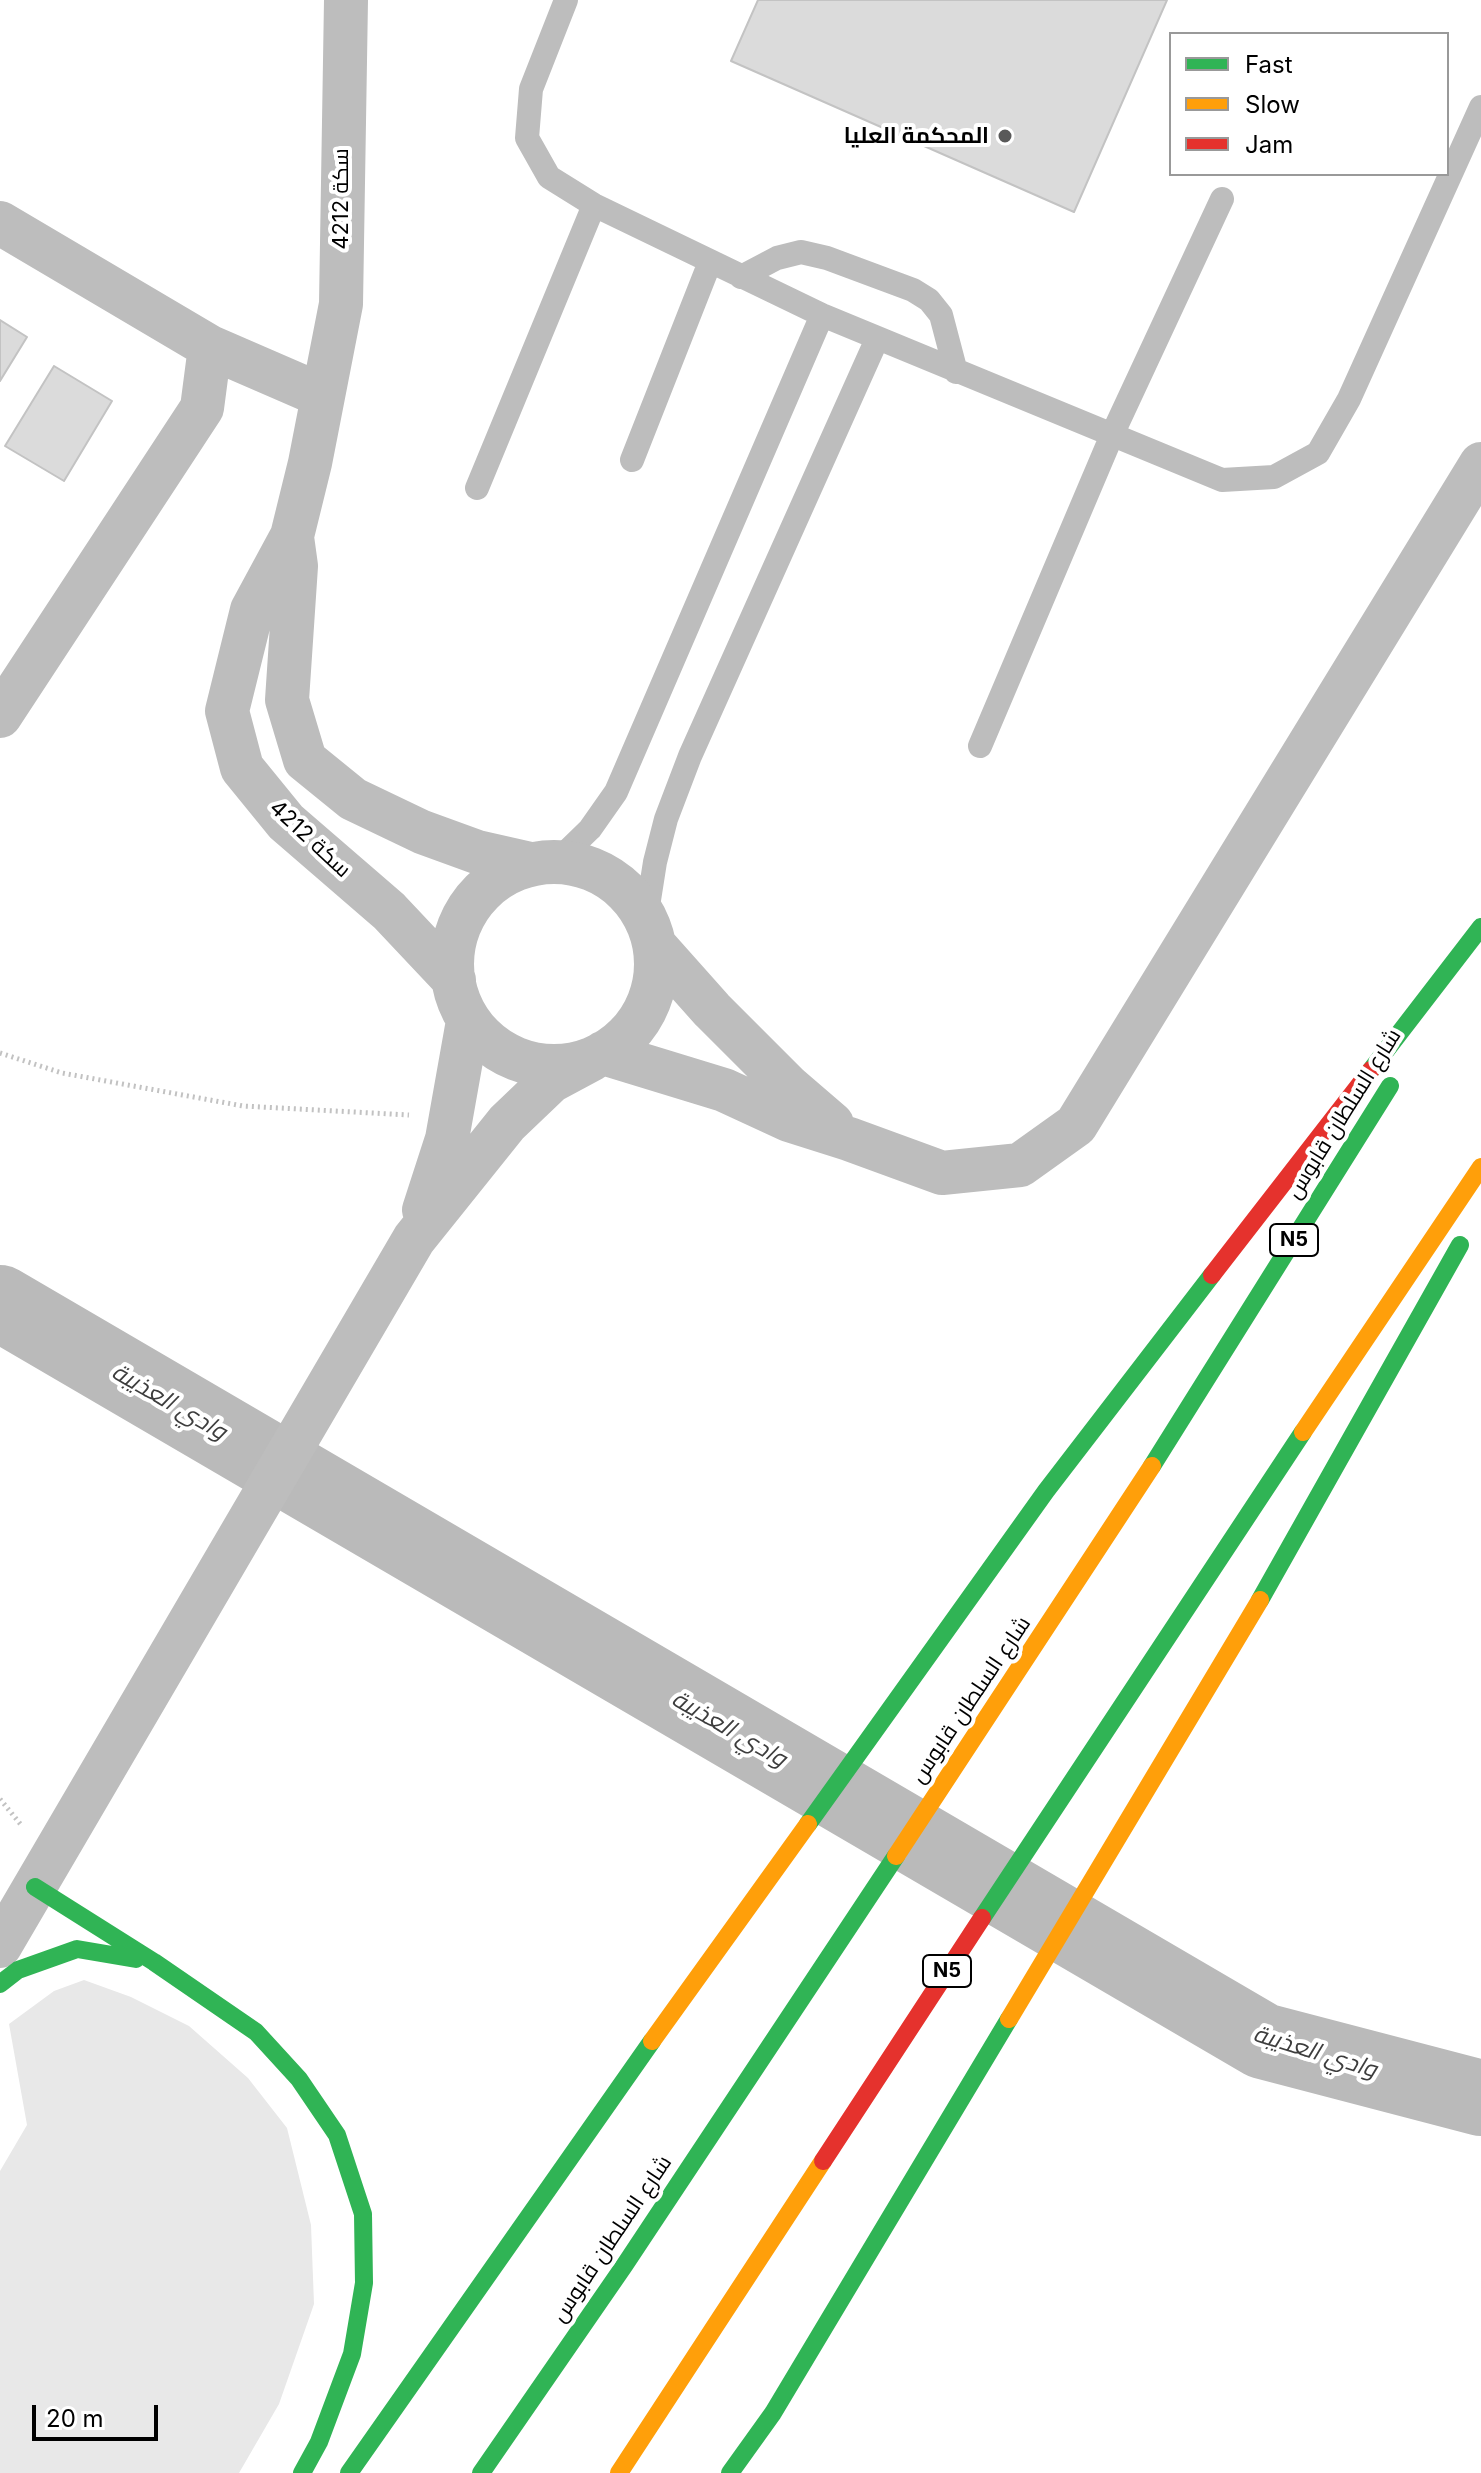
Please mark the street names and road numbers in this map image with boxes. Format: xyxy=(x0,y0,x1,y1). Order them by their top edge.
street label: سكة 4212 xyxy=(328,148,354,250)
street label: سكة 4212 xyxy=(264,795,356,883)
street label: شارع السلطان قابوس xyxy=(1281,1024,1407,1204)
road number: N5 xyxy=(1270,1224,1318,1256)
street label: شارع السلطان قابوس xyxy=(905,1612,1037,1788)
road number: N5 xyxy=(923,1955,971,1987)
street label: شارع السلطان قابوس xyxy=(546,2151,678,2327)

